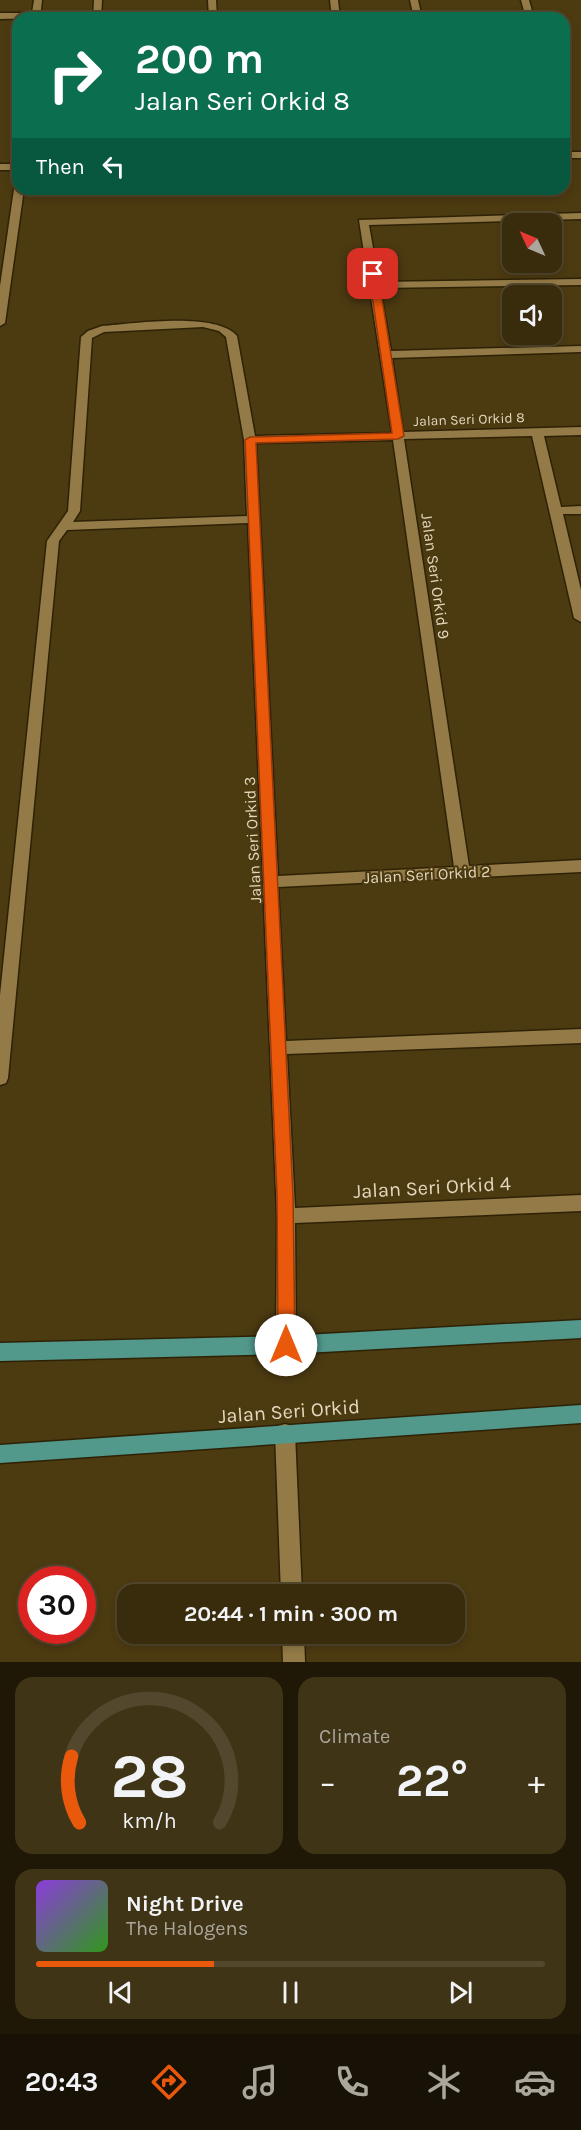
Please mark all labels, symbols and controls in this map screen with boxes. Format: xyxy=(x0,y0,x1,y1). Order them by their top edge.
text: 200 m xyxy=(135,34,264,84)
icon: right xyxy=(36,36,114,114)
text: Jalan Seri Orkid 8 xyxy=(135,85,350,117)
icon: left xyxy=(97,150,130,183)
text: Then xyxy=(36,154,85,180)
north arrow xyxy=(502,213,562,273)
map controls xyxy=(502,213,562,345)
pin xyxy=(347,248,398,299)
icon: arrive xyxy=(356,257,389,290)
button: sound xyxy=(502,285,562,345)
street label: Jalan Seri Orkid 8 xyxy=(413,409,525,430)
street label: Jalan Seri Orkid 9 xyxy=(417,512,454,640)
street label: Jalan Seri Orkid 3 xyxy=(240,776,265,904)
street label: Jalan Seri Orkid 2 xyxy=(363,862,491,887)
street label: Jalan Seri Orkid 4 xyxy=(353,1172,511,1203)
position arrow xyxy=(254,1313,318,1377)
street label: Jalan Seri Orkid xyxy=(217,1395,361,1428)
speed limit sign: 30 xyxy=(18,1566,96,1644)
text: 20:44 · 1 min · 300 m xyxy=(184,1601,398,1627)
text: Climate xyxy=(319,1725,390,1748)
text: 28 xyxy=(110,1740,188,1813)
text: 22° xyxy=(396,1755,468,1807)
text: − xyxy=(319,1763,336,1801)
text: + xyxy=(528,1763,545,1801)
text: km/h xyxy=(122,1808,176,1833)
text: Night Drive xyxy=(126,1891,244,1917)
text: The Halogens xyxy=(126,1917,248,1940)
icon: previous xyxy=(104,1976,137,2009)
icon: pause xyxy=(274,1976,307,2009)
icon: next xyxy=(444,1976,477,2009)
icon: directions xyxy=(148,2061,190,2103)
icon: music xyxy=(239,2061,281,2103)
icon: phone xyxy=(331,2061,373,2103)
icon: climate xyxy=(423,2061,465,2103)
icon: car xyxy=(514,2061,556,2103)
text: 20:43 xyxy=(25,2066,98,2098)

